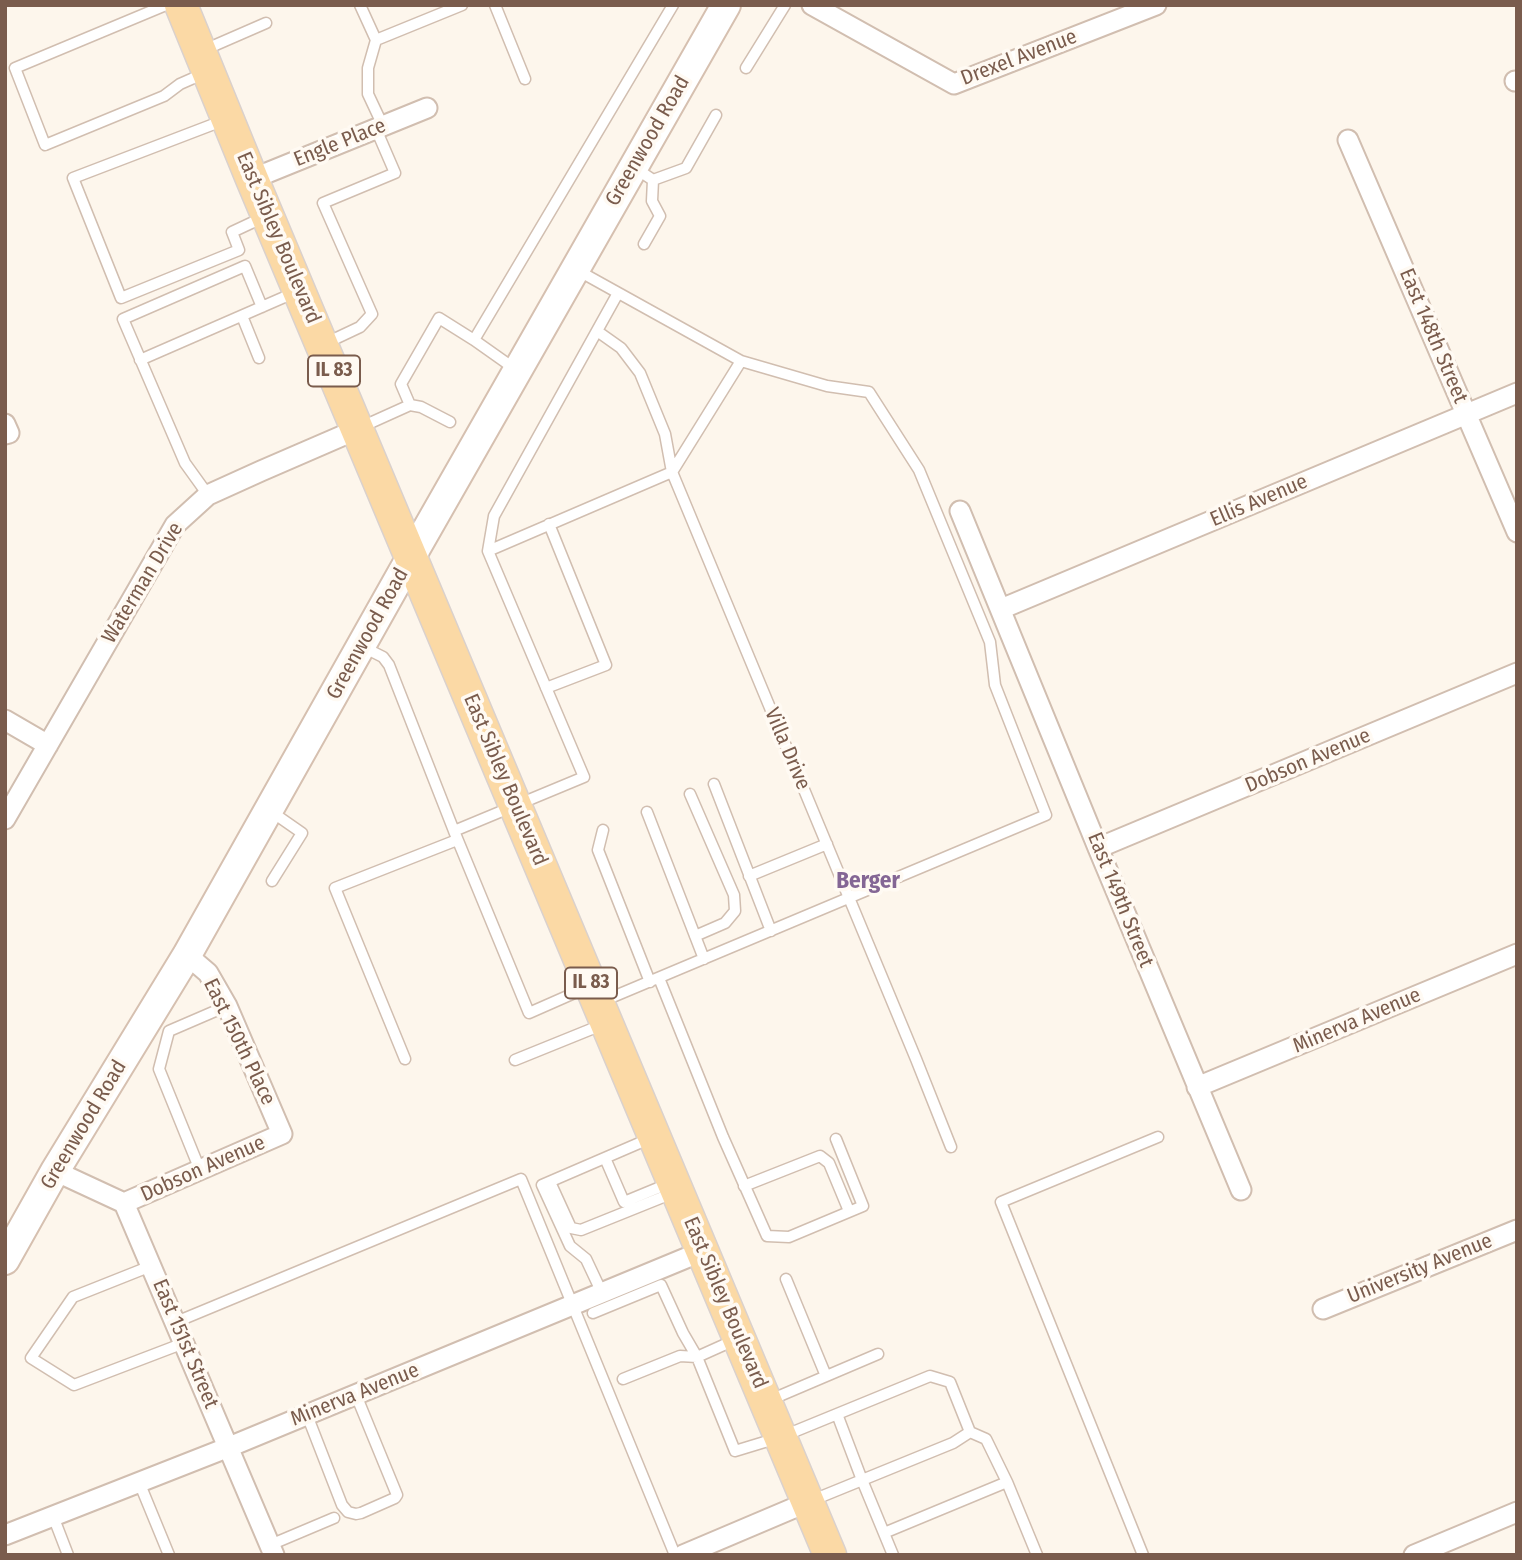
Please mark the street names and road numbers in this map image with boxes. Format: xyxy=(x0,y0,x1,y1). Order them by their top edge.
street label: Drexel Avenue xyxy=(957,24,1081,92)
street label: Greenwood Road xyxy=(601,71,695,211)
street label: Engle Place xyxy=(290,113,390,173)
street label: East Sibley Boulevard xyxy=(230,148,326,328)
street label: East 148th Street xyxy=(1393,265,1473,407)
road number: IL 83 xyxy=(308,356,360,386)
street label: Ellis Avenue xyxy=(1207,469,1311,533)
street label: Waterman Drive xyxy=(97,518,189,648)
street label: Greenwood Road xyxy=(322,564,414,704)
street label: East Sibley Boulevard xyxy=(457,690,553,870)
street label: Villa Drive xyxy=(758,704,816,794)
street label: Dobson Avenue xyxy=(1242,723,1374,799)
street label: East 149th Street xyxy=(1081,829,1159,971)
road number: IL 83 xyxy=(565,967,617,998)
street label: East 150th Place xyxy=(198,975,280,1109)
street label: Minerva Avenue xyxy=(1289,983,1425,1059)
street label: Greenwood Road xyxy=(36,1056,132,1194)
street label: Dobson Avenue xyxy=(137,1130,269,1208)
street label: East Sibley Boulevard xyxy=(677,1213,773,1393)
street label: University Avenue xyxy=(1344,1229,1496,1309)
street label: East 151st Street xyxy=(146,1276,224,1412)
street label: Minerva Avenue xyxy=(287,1358,423,1432)

